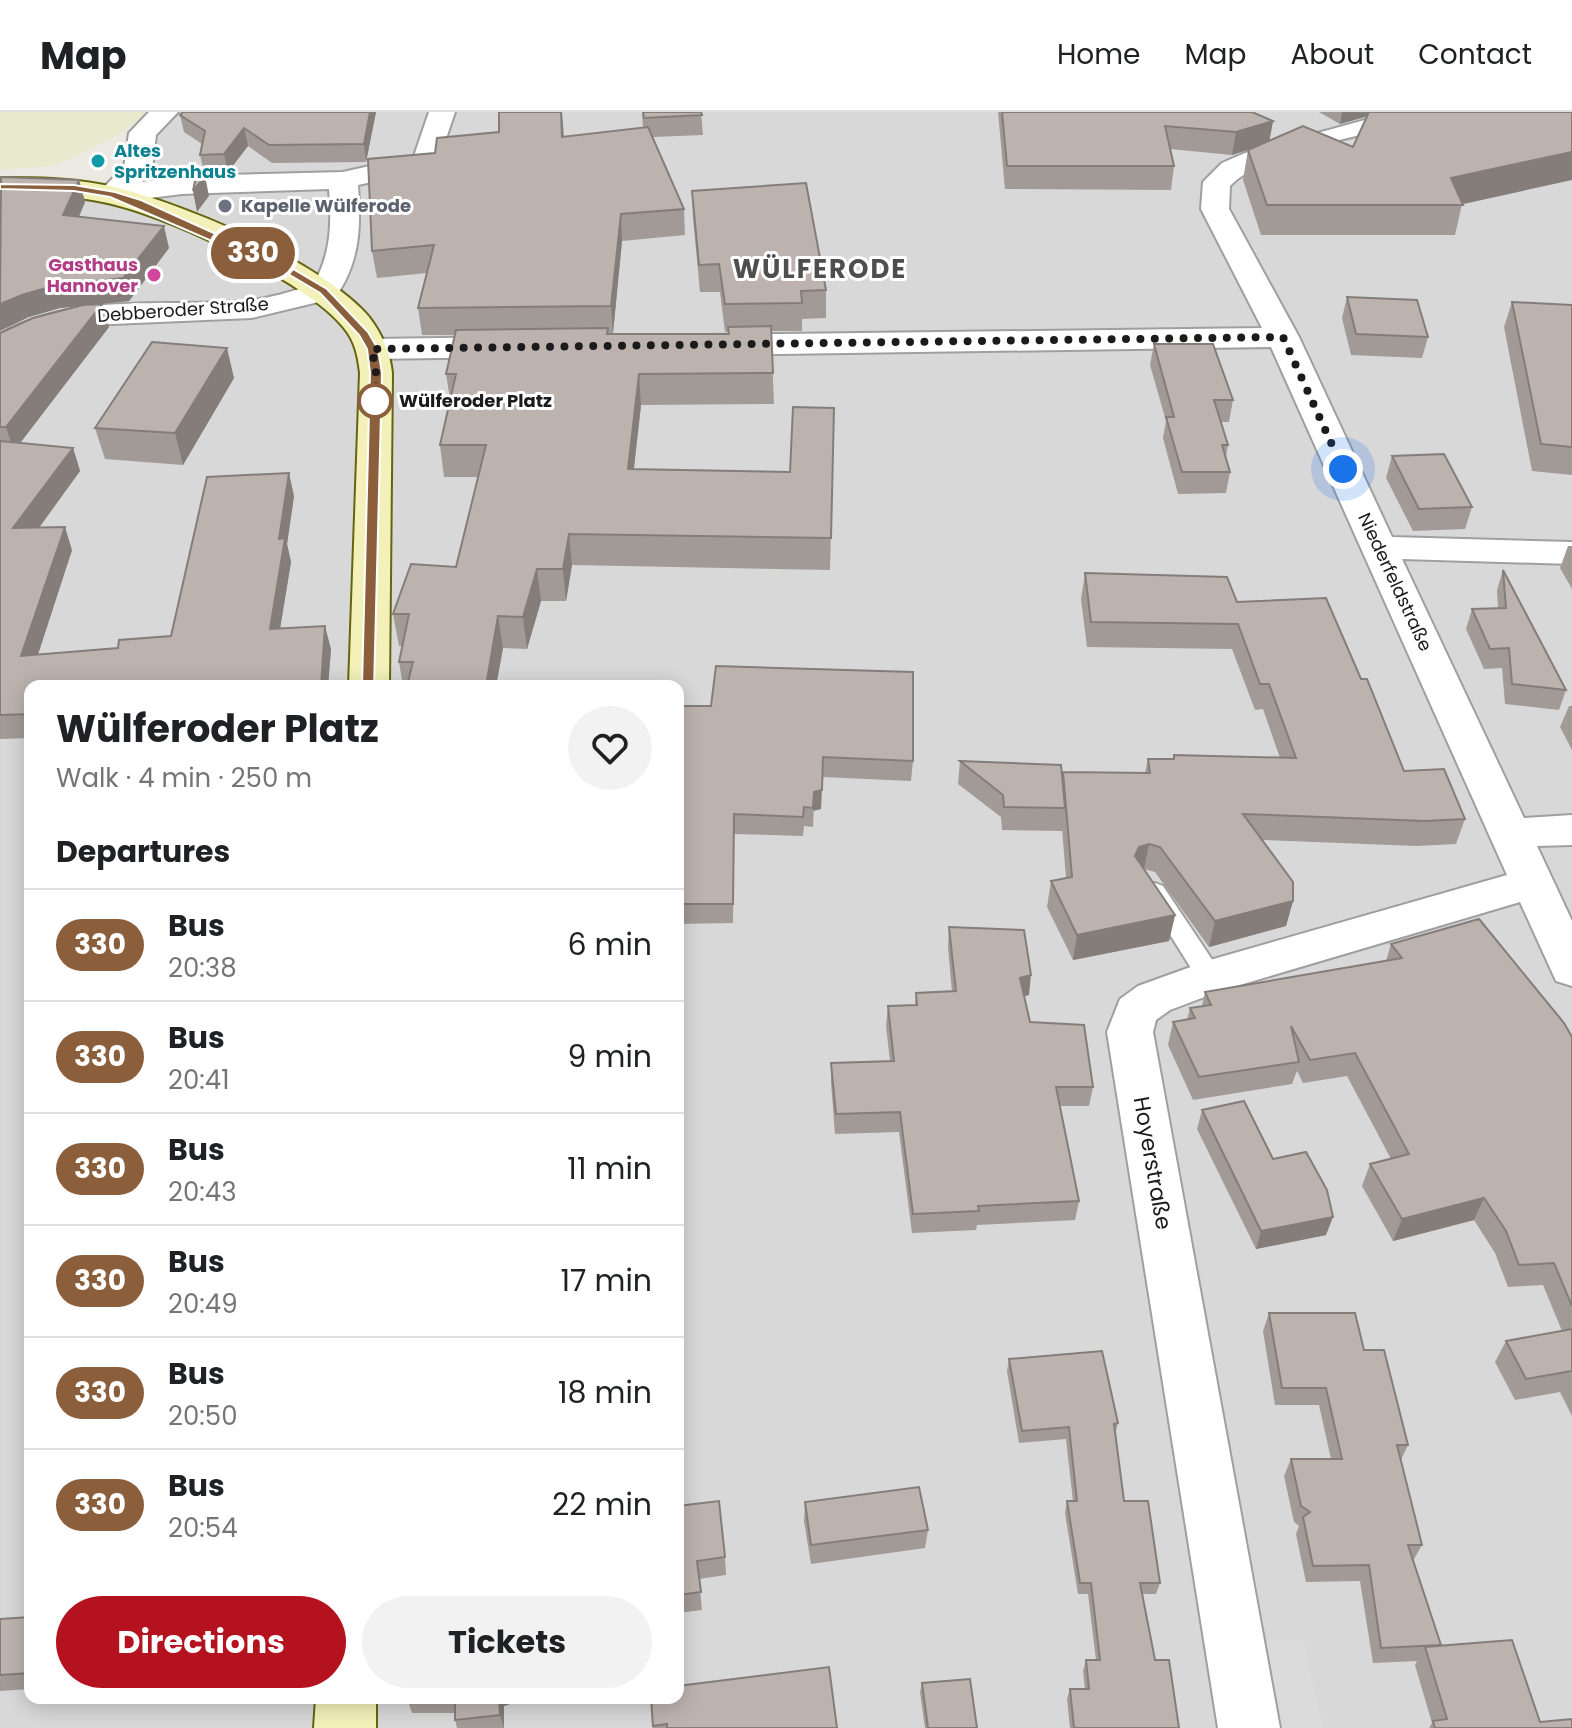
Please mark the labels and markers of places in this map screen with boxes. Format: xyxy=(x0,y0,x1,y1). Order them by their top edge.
place label: Altes Spritzenhaus xyxy=(114,138,236,184)
marker: Altes Spritzenhaus xyxy=(89,152,107,170)
place label: Kapelle Wülferode xyxy=(241,193,411,218)
marker: Kapelle Wülferode xyxy=(216,197,234,215)
place label: Gasthaus Hannover xyxy=(47,252,138,298)
marker: Gasthaus Hannover xyxy=(145,266,163,284)
marker: Wülferoder Platz xyxy=(358,384,392,418)
place label: Wülferoder Platz xyxy=(399,388,552,413)

